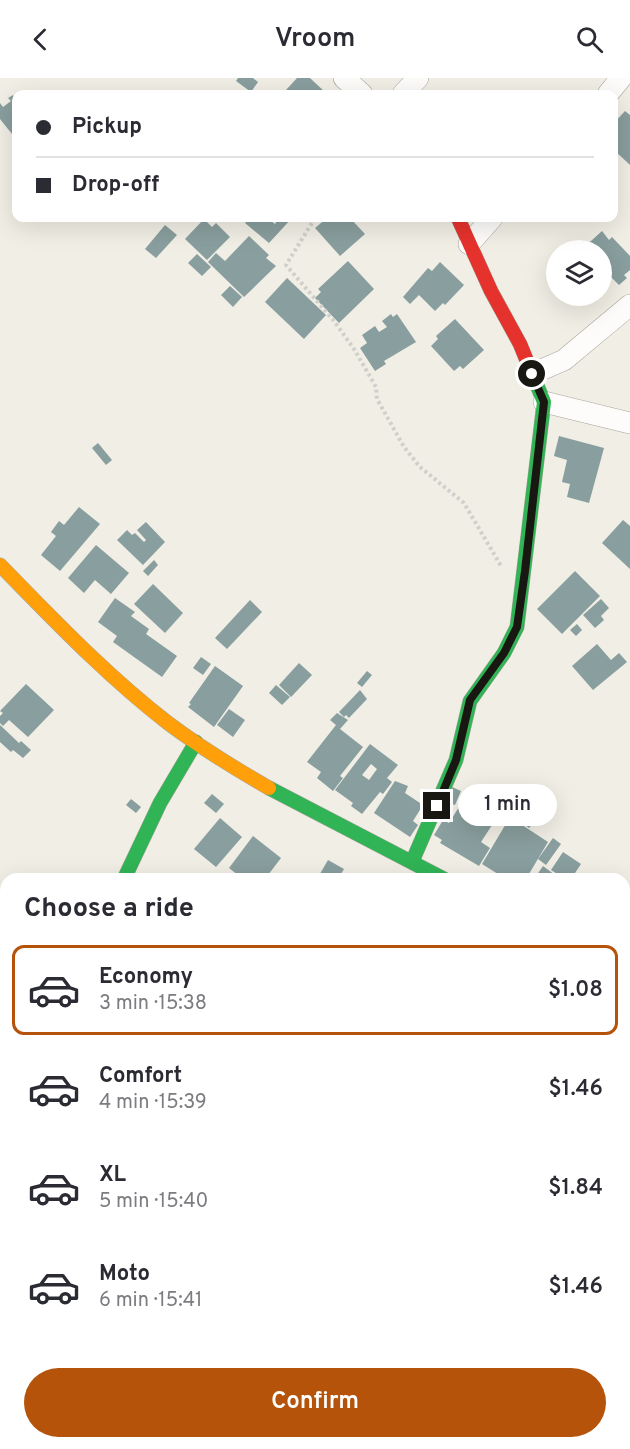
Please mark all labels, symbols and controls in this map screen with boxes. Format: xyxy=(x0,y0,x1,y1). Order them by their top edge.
text: Vroom xyxy=(275,22,355,56)
icon: back xyxy=(24,23,57,56)
icon: search xyxy=(573,23,606,56)
text: Pickup xyxy=(72,114,142,141)
text: Drop-off xyxy=(72,172,159,199)
map controls xyxy=(546,240,612,306)
button: layers xyxy=(546,240,612,306)
route start xyxy=(518,360,545,387)
callout: 1 min xyxy=(458,785,557,827)
route end xyxy=(423,792,450,819)
text: 1 min xyxy=(484,792,531,818)
text: Choose a ride xyxy=(24,892,194,926)
icon: car xyxy=(27,963,81,1017)
text: Economy xyxy=(99,964,193,991)
text: $1.08 xyxy=(548,977,603,1004)
text: 3 min · 15:38 xyxy=(99,991,207,1017)
icon: car xyxy=(27,1062,81,1116)
text: Comfort xyxy=(99,1063,182,1090)
text: $1.46 xyxy=(549,1076,603,1103)
text: 4 min · 15:39 xyxy=(99,1090,207,1116)
icon: car xyxy=(27,1161,81,1215)
text: XL xyxy=(99,1162,126,1189)
text: $1.84 xyxy=(548,1175,603,1202)
text: 5 min · 15:40 xyxy=(99,1189,208,1215)
icon: car xyxy=(27,1260,81,1314)
text: Moto xyxy=(99,1261,150,1288)
text: $1.46 xyxy=(549,1274,603,1301)
text: 6 min · 15:41 xyxy=(99,1288,203,1314)
button: Confirm xyxy=(24,1368,606,1437)

